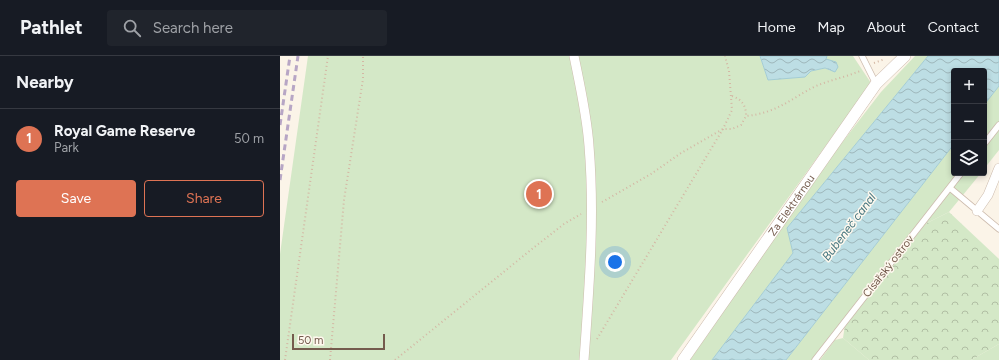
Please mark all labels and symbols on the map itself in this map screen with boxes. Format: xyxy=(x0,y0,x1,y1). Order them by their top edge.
street label: Za Elektrárnou xyxy=(766,172,818,238)
pin: 1 xyxy=(526,179,552,209)
water label: Bubeneč canal xyxy=(819,190,879,263)
street label: Císařský ostrov xyxy=(860,232,917,300)
your location xyxy=(605,252,625,272)
scale bar xyxy=(292,332,385,351)

